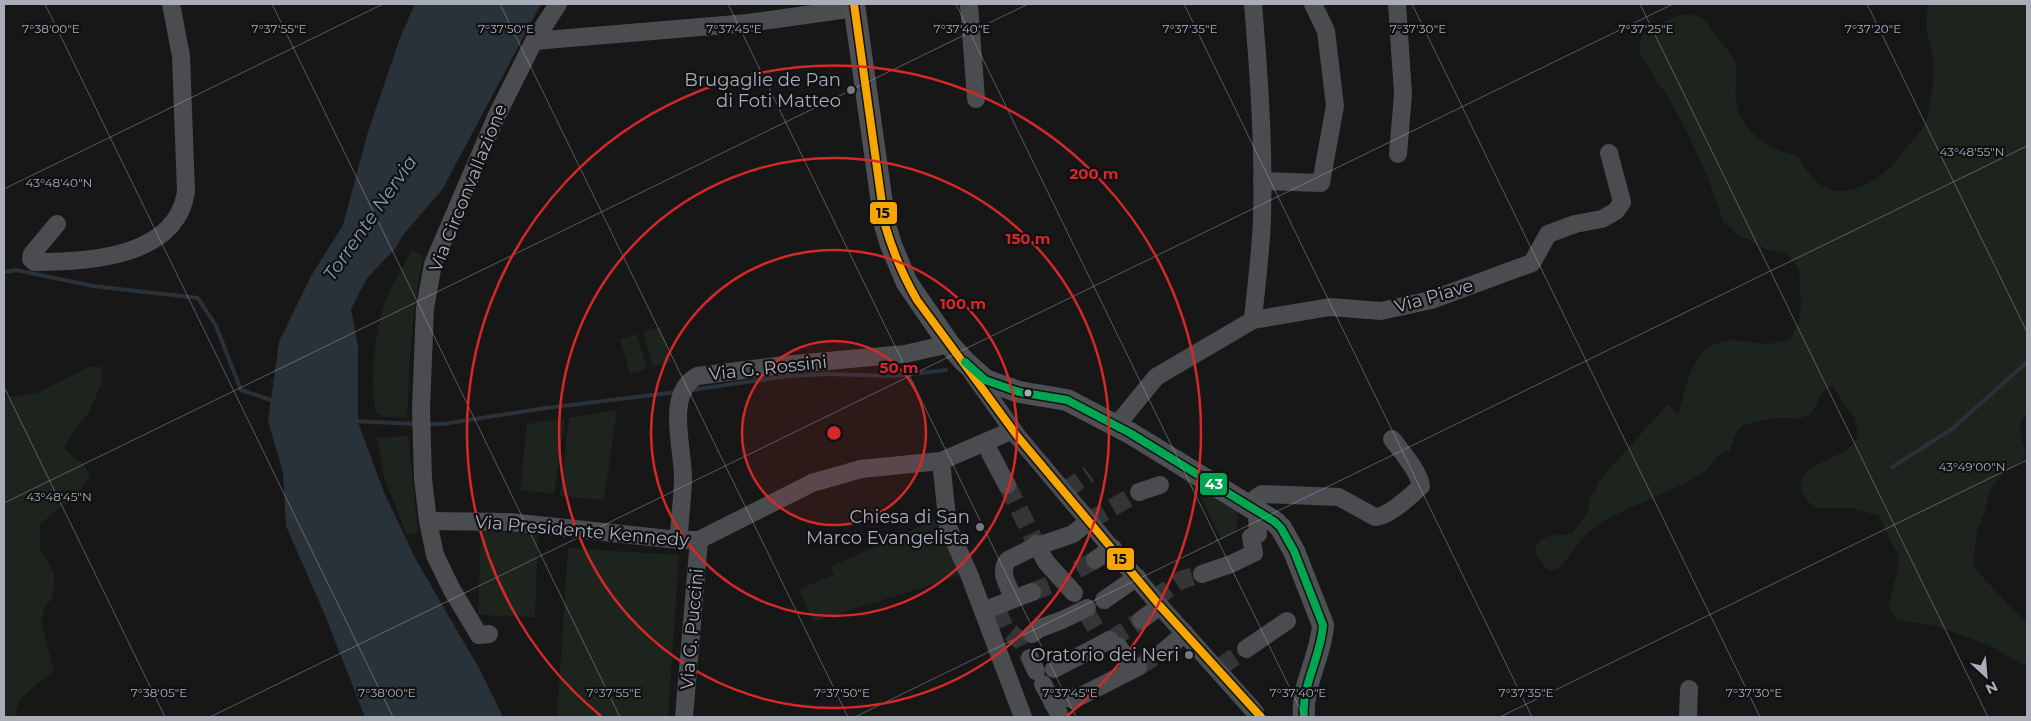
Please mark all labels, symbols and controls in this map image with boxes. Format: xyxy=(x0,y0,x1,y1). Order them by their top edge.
text: 7°38'00"E xyxy=(22,21,80,36)
text: 7°37'55"E xyxy=(252,21,306,36)
text: 7°37'50"E xyxy=(478,21,534,36)
text: 7°37'45"E xyxy=(706,21,762,36)
text: 7°37'40"E xyxy=(934,21,990,36)
text: 7°37'35"E xyxy=(1163,21,1217,36)
text: 7°37'30"E xyxy=(1390,21,1446,36)
text: 7°37'25"E xyxy=(1618,21,1674,36)
text: 7°37'20"E xyxy=(1845,21,1901,36)
place label: Brugaglie de Pan di Foti Matteo xyxy=(684,69,841,112)
marker: Brugaglie de Pan di Foti Matteo xyxy=(845,84,857,96)
street label: Via Circonvallazione xyxy=(424,101,512,275)
text: 43°48'55"N xyxy=(1940,144,2004,159)
water label: Torrente Nervia xyxy=(318,151,422,285)
text: 200 m xyxy=(1069,164,1119,183)
text: 43°48'40"N xyxy=(26,175,92,190)
line badge: 15 xyxy=(869,201,898,225)
text: 15 xyxy=(876,204,890,222)
text: 150 m xyxy=(1006,229,1050,248)
street label: Via Piave xyxy=(1392,274,1476,318)
text: 100 m xyxy=(940,294,986,313)
street label: Via G. Rossini xyxy=(708,351,828,385)
text: 50 m xyxy=(879,358,919,377)
unlabelled marker xyxy=(1023,388,1033,398)
centre of rings xyxy=(825,424,843,442)
text: 43°49'00"N xyxy=(1939,459,2005,474)
line badge: 43 xyxy=(1199,472,1228,496)
text: 43 xyxy=(1205,475,1223,493)
text: 43°48'45"N xyxy=(26,489,92,504)
place label: Chiesa di San Marco Evangelista xyxy=(806,506,970,549)
street label: Via Presidente Kennedy xyxy=(474,511,690,551)
marker: Chiesa di San Marco Evangelista xyxy=(974,521,986,533)
line badge: 15 xyxy=(1106,547,1135,571)
text: 15 xyxy=(1113,550,1127,568)
street label: Via G. Puccini xyxy=(676,567,708,691)
place label: Oratorio dei Neri xyxy=(1031,644,1179,666)
marker: Oratorio dei Neri xyxy=(1183,649,1195,661)
north arrow xyxy=(1961,651,2011,701)
text: N xyxy=(1983,677,2001,698)
text: 7°38'05"E xyxy=(131,685,187,700)
text: 7°38'00"E xyxy=(358,685,416,700)
text: 7°37'55"E xyxy=(587,685,641,700)
text: 7°37'50"E xyxy=(814,685,870,700)
text: 7°37'45"E xyxy=(1042,685,1098,700)
text: 7°37'40"E xyxy=(1270,685,1326,700)
text: 7°37'35"E xyxy=(1499,685,1553,700)
text: 7°37'30"E xyxy=(1726,685,1782,700)

